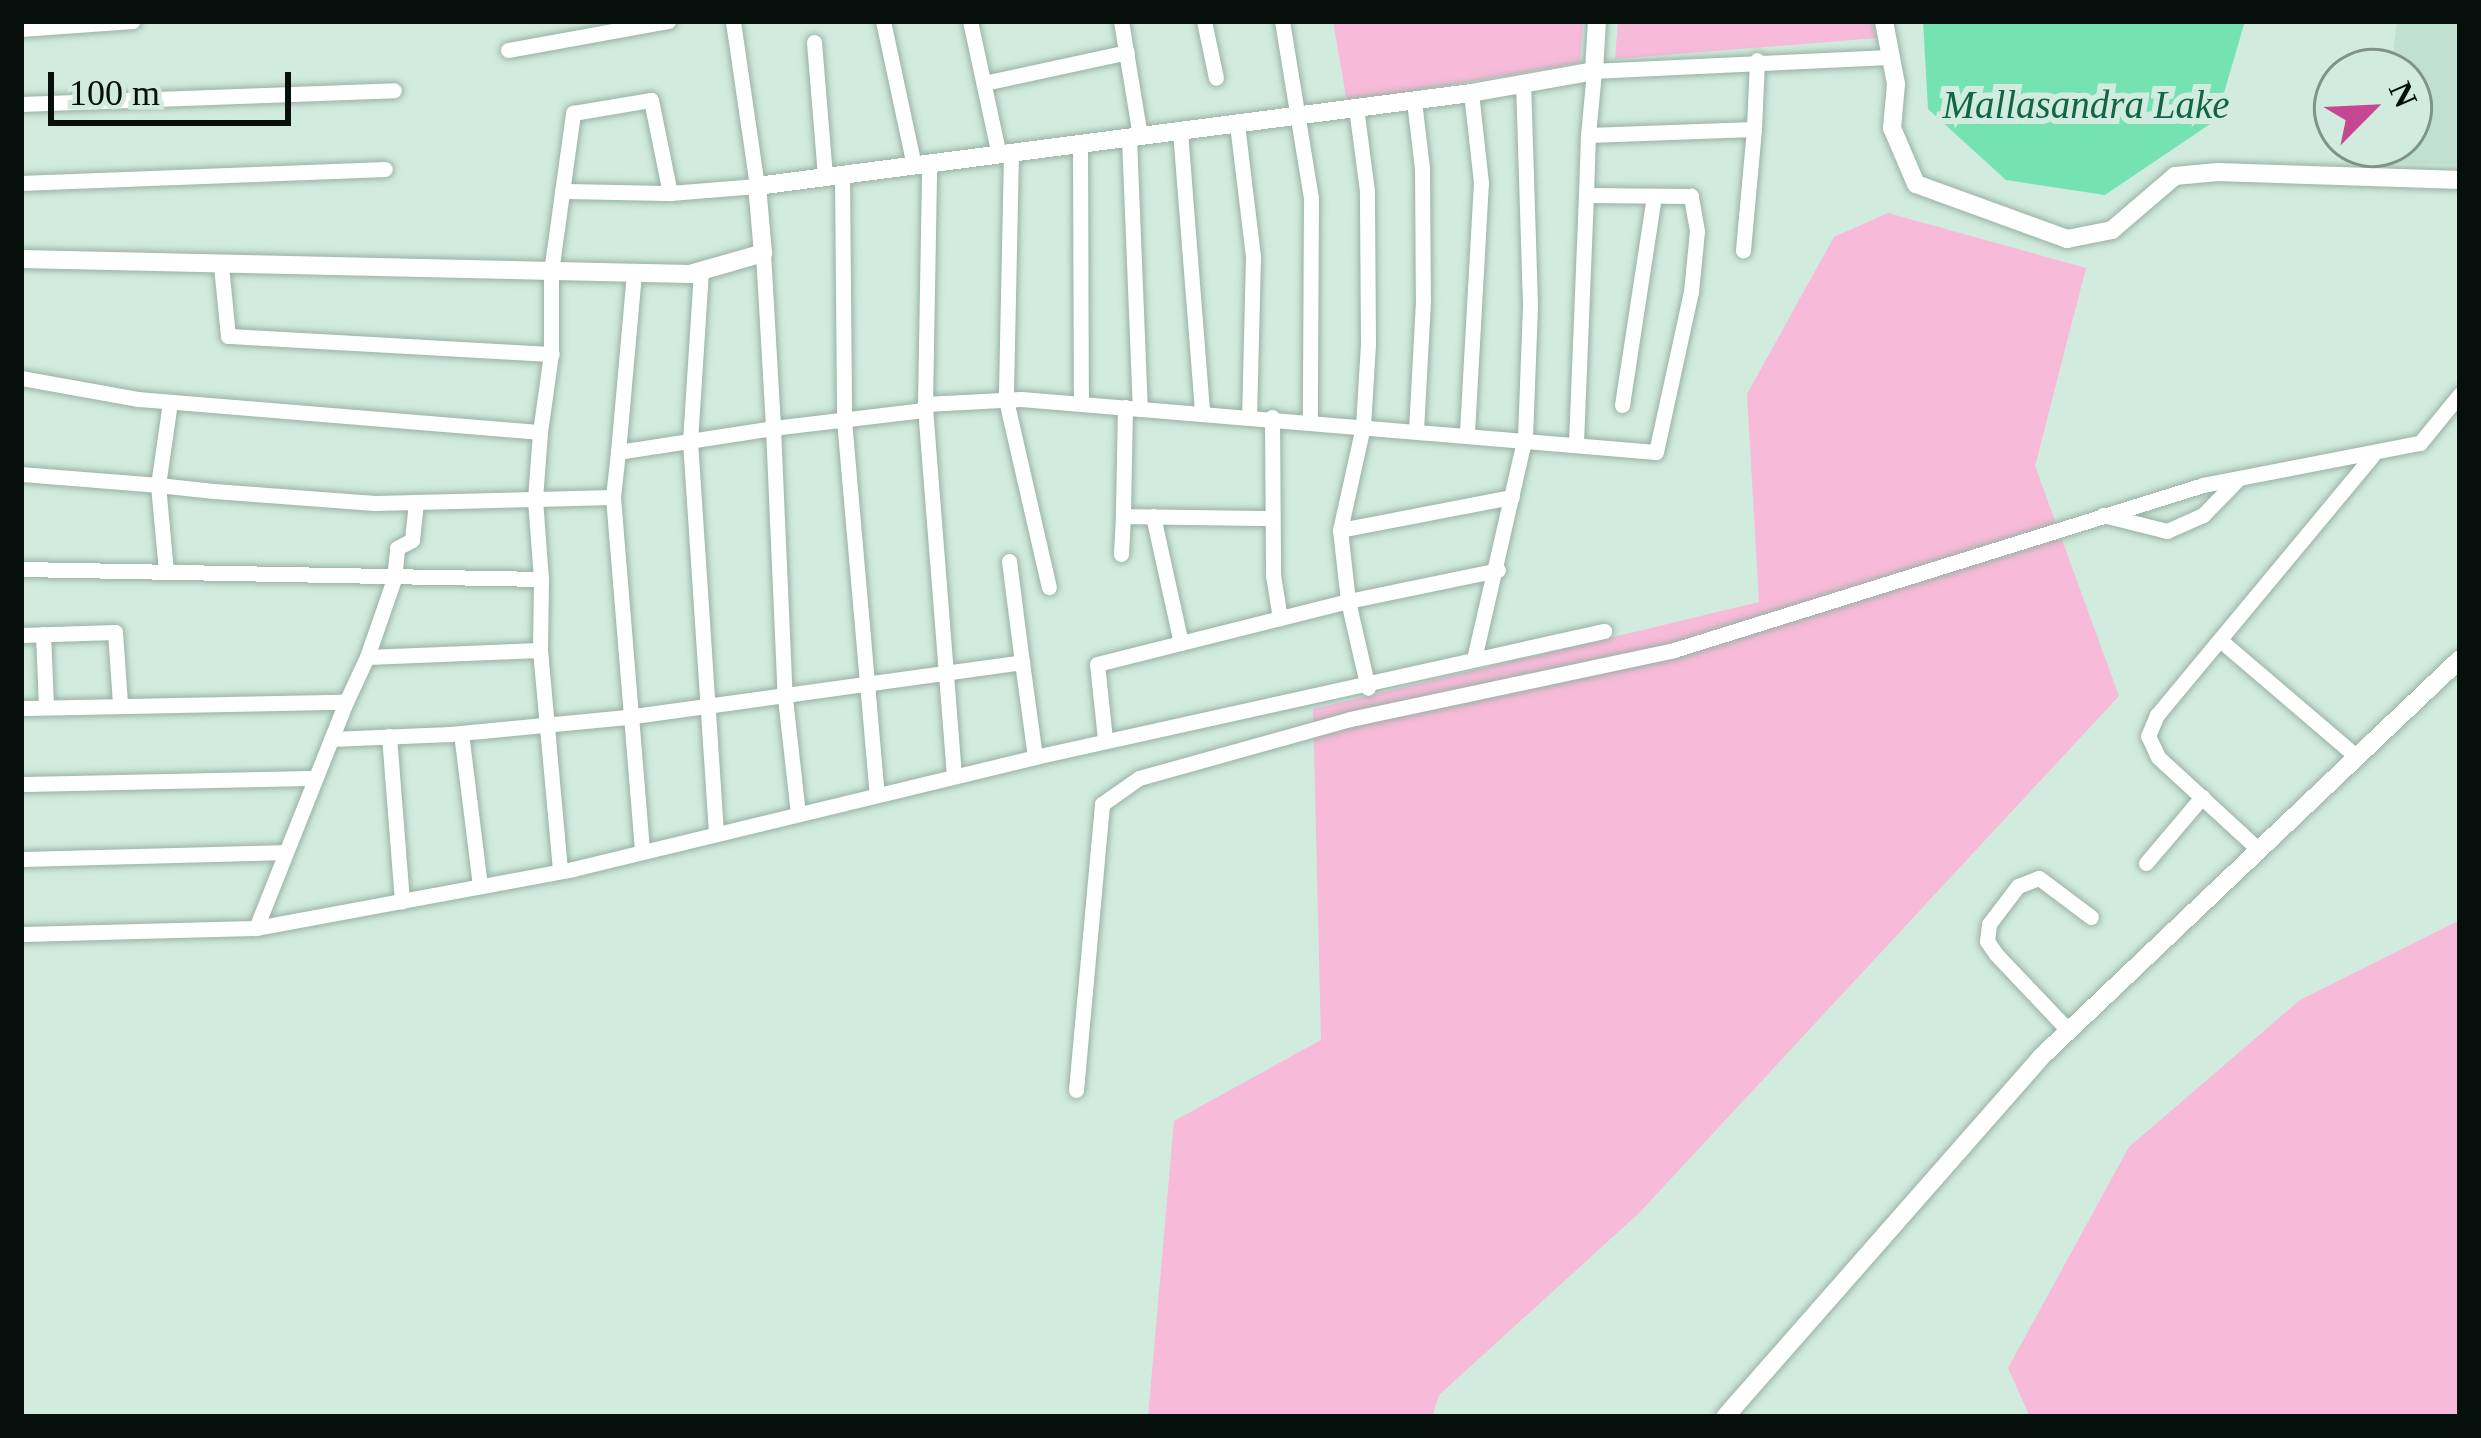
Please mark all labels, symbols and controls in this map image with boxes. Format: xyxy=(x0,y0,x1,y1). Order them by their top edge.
scale bar xyxy=(54,48,297,122)
north arrow xyxy=(2313,48,2433,168)
text: 100 m xyxy=(69,73,160,113)
text: N xyxy=(2382,76,2424,113)
water label: Mallasandra Lake xyxy=(1942,82,2230,128)

